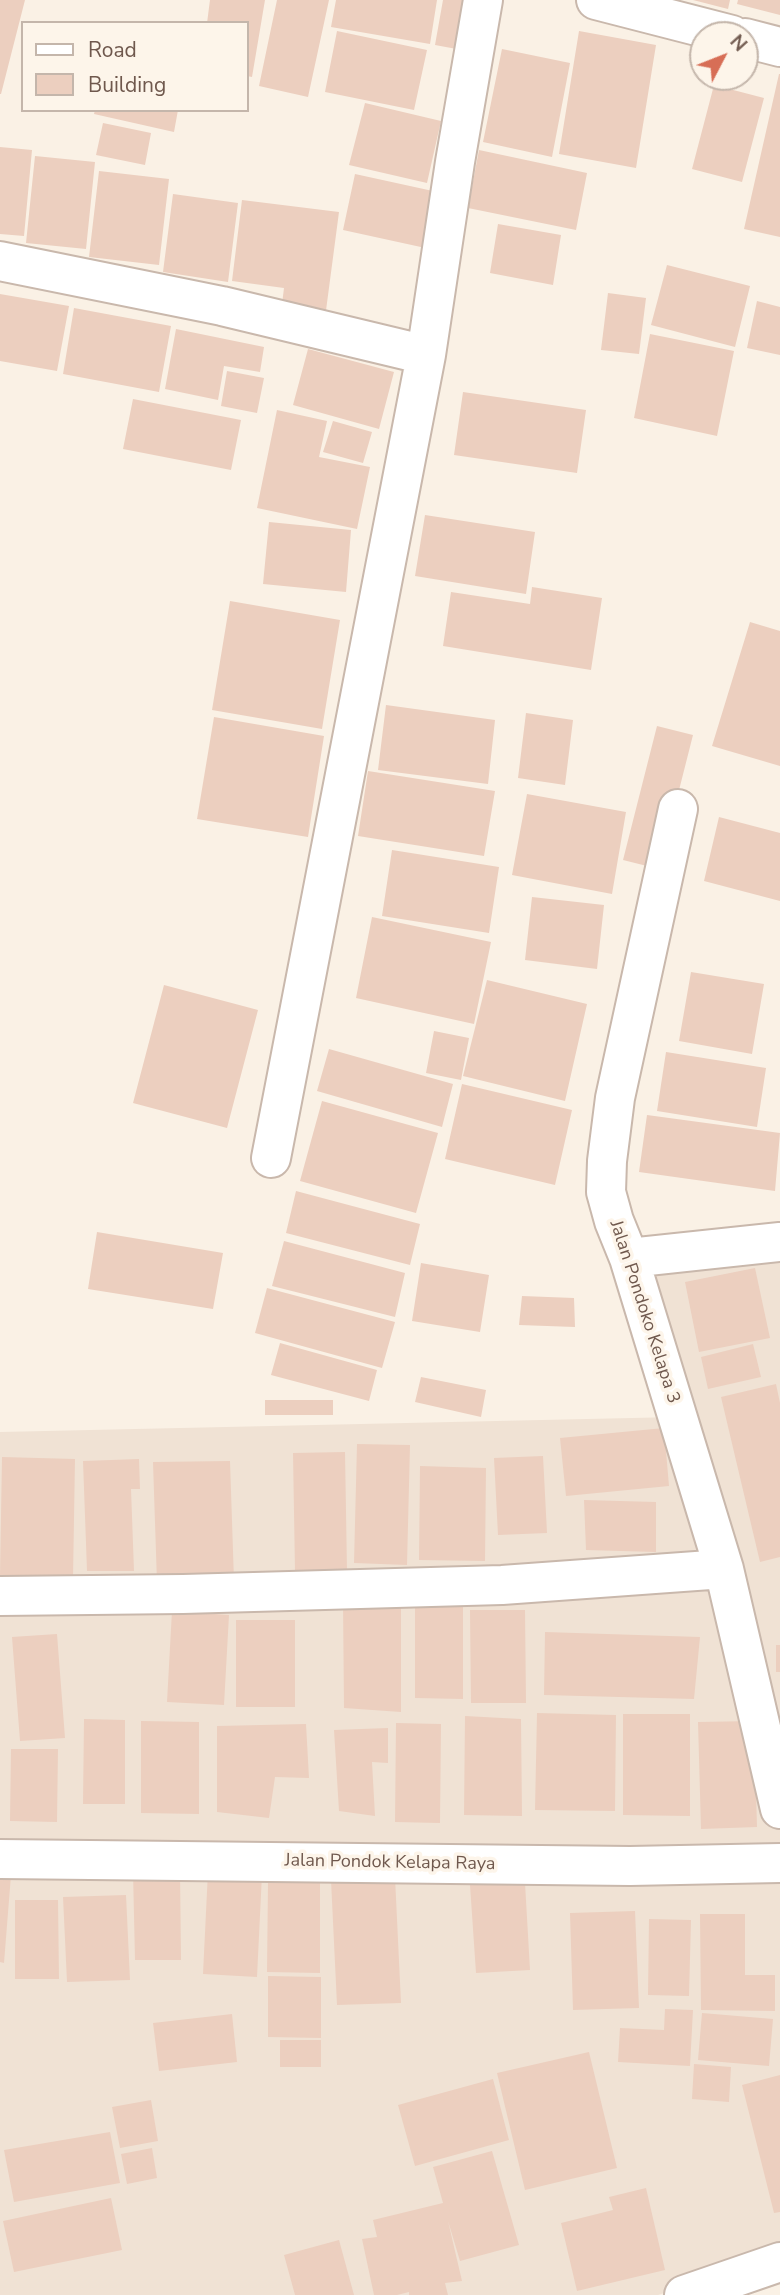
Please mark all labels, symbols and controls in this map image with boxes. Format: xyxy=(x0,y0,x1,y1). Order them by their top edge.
legend xyxy=(21,21,248,112)
north arrow xyxy=(689,21,759,91)
text: N xyxy=(724,29,753,57)
text: Road xyxy=(88,36,137,64)
text: Building xyxy=(88,71,166,99)
street label: Jalan Pondoko Kelapa 3 xyxy=(604,1218,684,1406)
street label: Jalan Pondok Kelapa Raya xyxy=(284,1850,496,1876)

